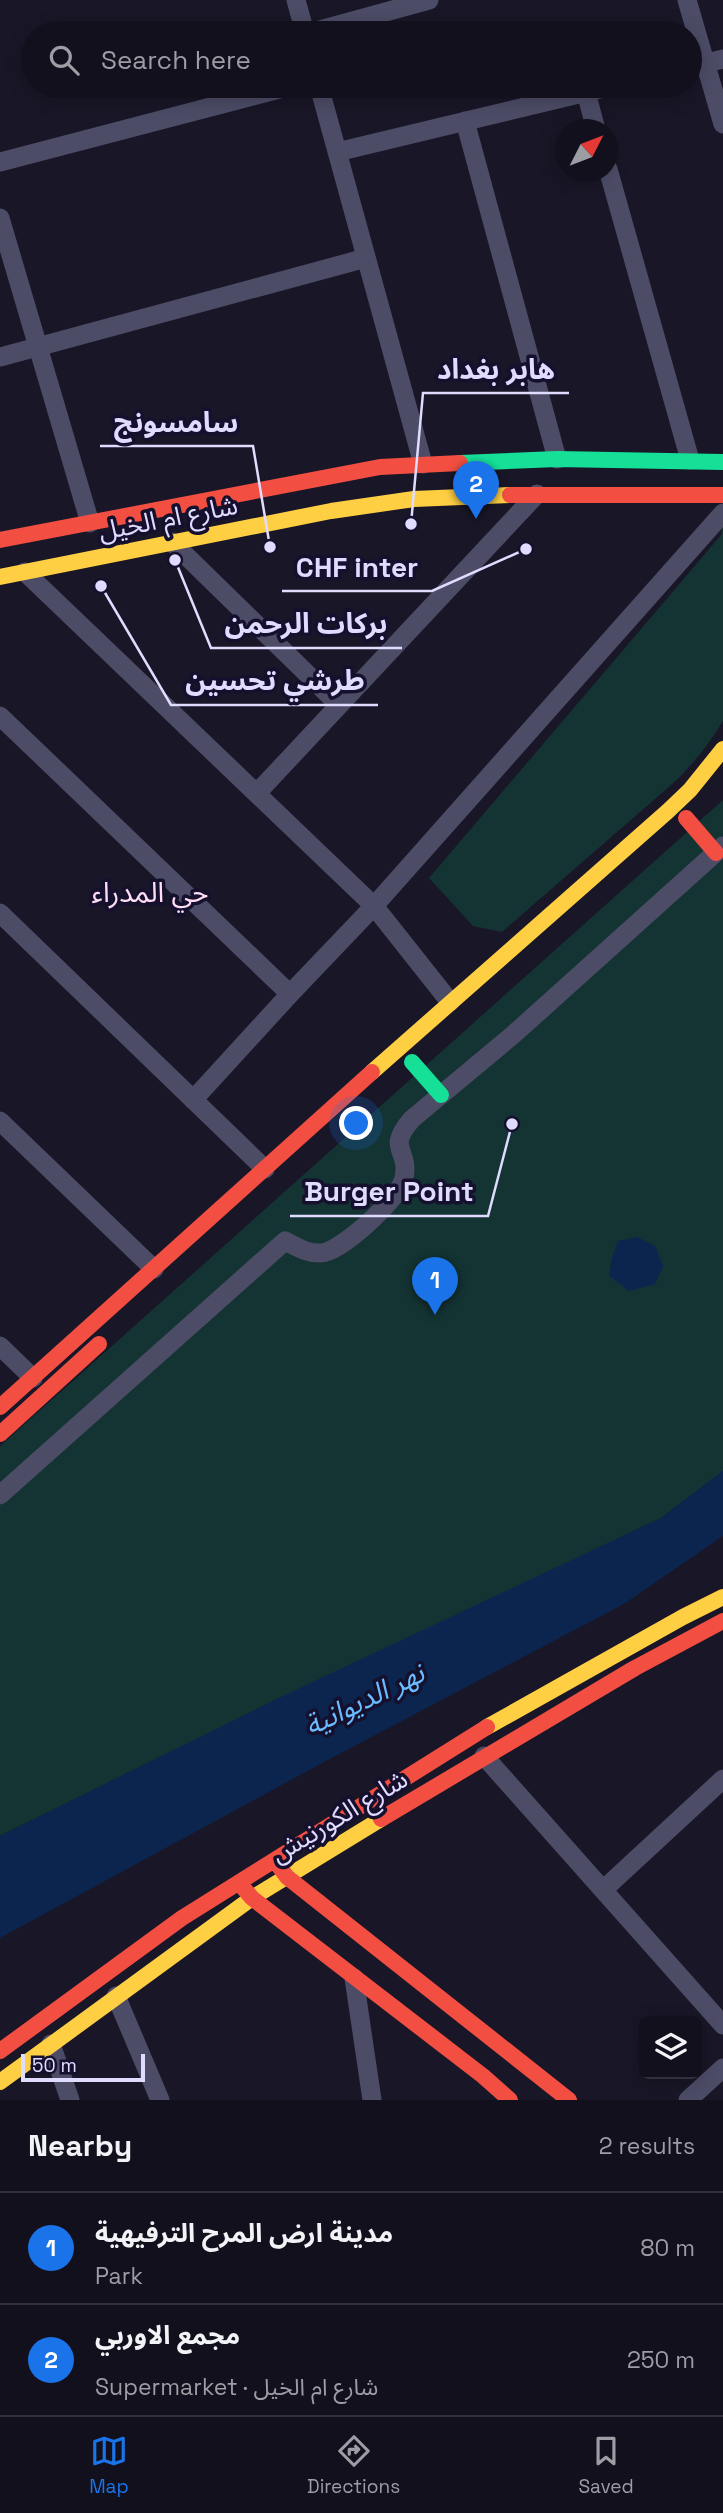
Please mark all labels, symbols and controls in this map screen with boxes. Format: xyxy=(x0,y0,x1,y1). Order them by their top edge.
search box xyxy=(21,21,702,98)
icon: search xyxy=(45,41,83,79)
text: Search here xyxy=(101,43,251,77)
north arrow xyxy=(555,119,618,182)
callout: هابر بغداد xyxy=(423,344,569,393)
text: هابر بغداد xyxy=(437,351,555,387)
callout: سامسونج xyxy=(100,397,253,446)
text: سامسونج xyxy=(114,404,238,443)
pin: 2 xyxy=(453,461,499,519)
street label: شارع ام الخيل xyxy=(96,488,241,551)
callout: CHF inter xyxy=(282,542,432,591)
text: CHF inter xyxy=(296,549,418,585)
callout: بركات الرحمن xyxy=(211,599,402,648)
text: بركات الرحمن xyxy=(225,605,387,641)
callout: طرشي تحسين xyxy=(171,656,378,705)
text: طرشي تحسين xyxy=(185,662,365,702)
district label: حي المدراء xyxy=(91,874,209,913)
your location xyxy=(339,1106,373,1140)
callout: Burger Point xyxy=(290,1167,488,1216)
text: Burger Point xyxy=(304,1173,474,1209)
pin: 1 xyxy=(412,1257,458,1315)
water label: نهر الديوانية xyxy=(298,1654,431,1743)
street label: شارع الكورنيش xyxy=(264,1762,415,1872)
map controls xyxy=(639,2016,702,2079)
button: layers xyxy=(639,2016,702,2079)
scale bar xyxy=(21,2051,145,2083)
text: 50 m xyxy=(32,2053,77,2078)
text: Nearby xyxy=(28,2126,132,2165)
text: 2 results xyxy=(599,2131,695,2161)
text: مدينة ارض المرح الترفيهية xyxy=(95,2216,393,2250)
text: 1 xyxy=(46,2233,56,2263)
text: 80 m xyxy=(640,2233,695,2263)
text: Park xyxy=(95,2261,143,2291)
text: مجمع الاوربي xyxy=(95,2318,240,2352)
text: 2 xyxy=(44,2345,58,2375)
text: 250 m xyxy=(627,2345,695,2375)
text: Supermarket · شارع ام الخيل xyxy=(95,2372,378,2402)
tab: Map xyxy=(89,2432,129,2499)
tab: Directions xyxy=(307,2432,400,2499)
tab: Saved xyxy=(578,2432,634,2499)

